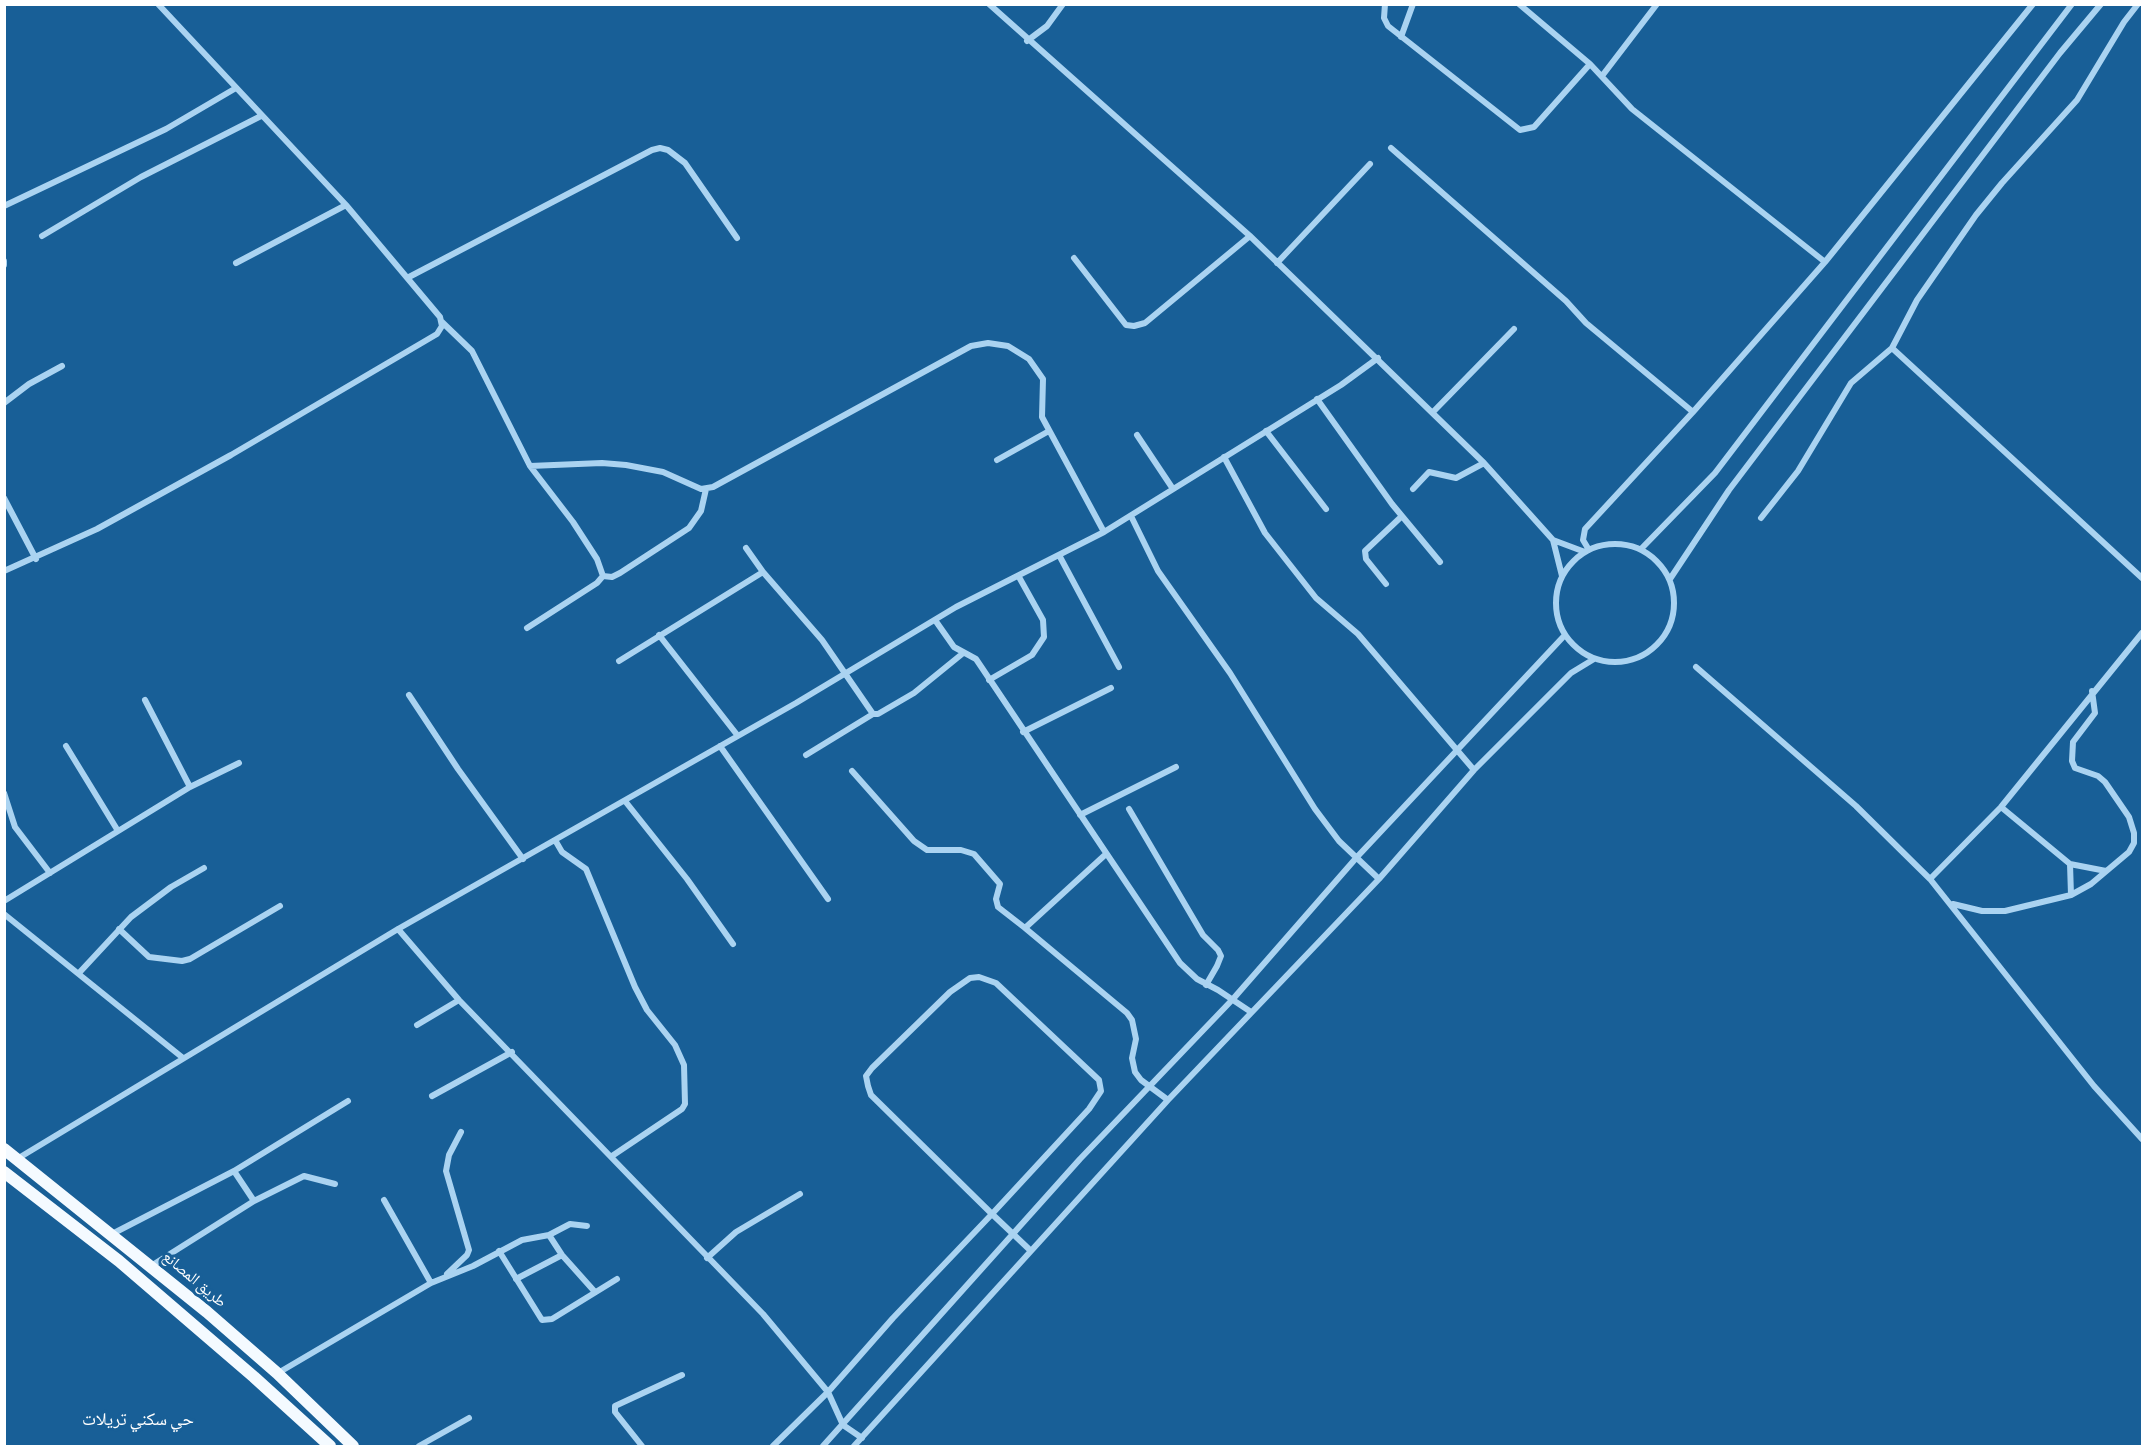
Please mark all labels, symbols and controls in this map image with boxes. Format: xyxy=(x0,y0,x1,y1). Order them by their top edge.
street label: طريق المصانع xyxy=(158,1248,230,1312)
district label: حي سكني تريلات xyxy=(82,1409,194,1431)

